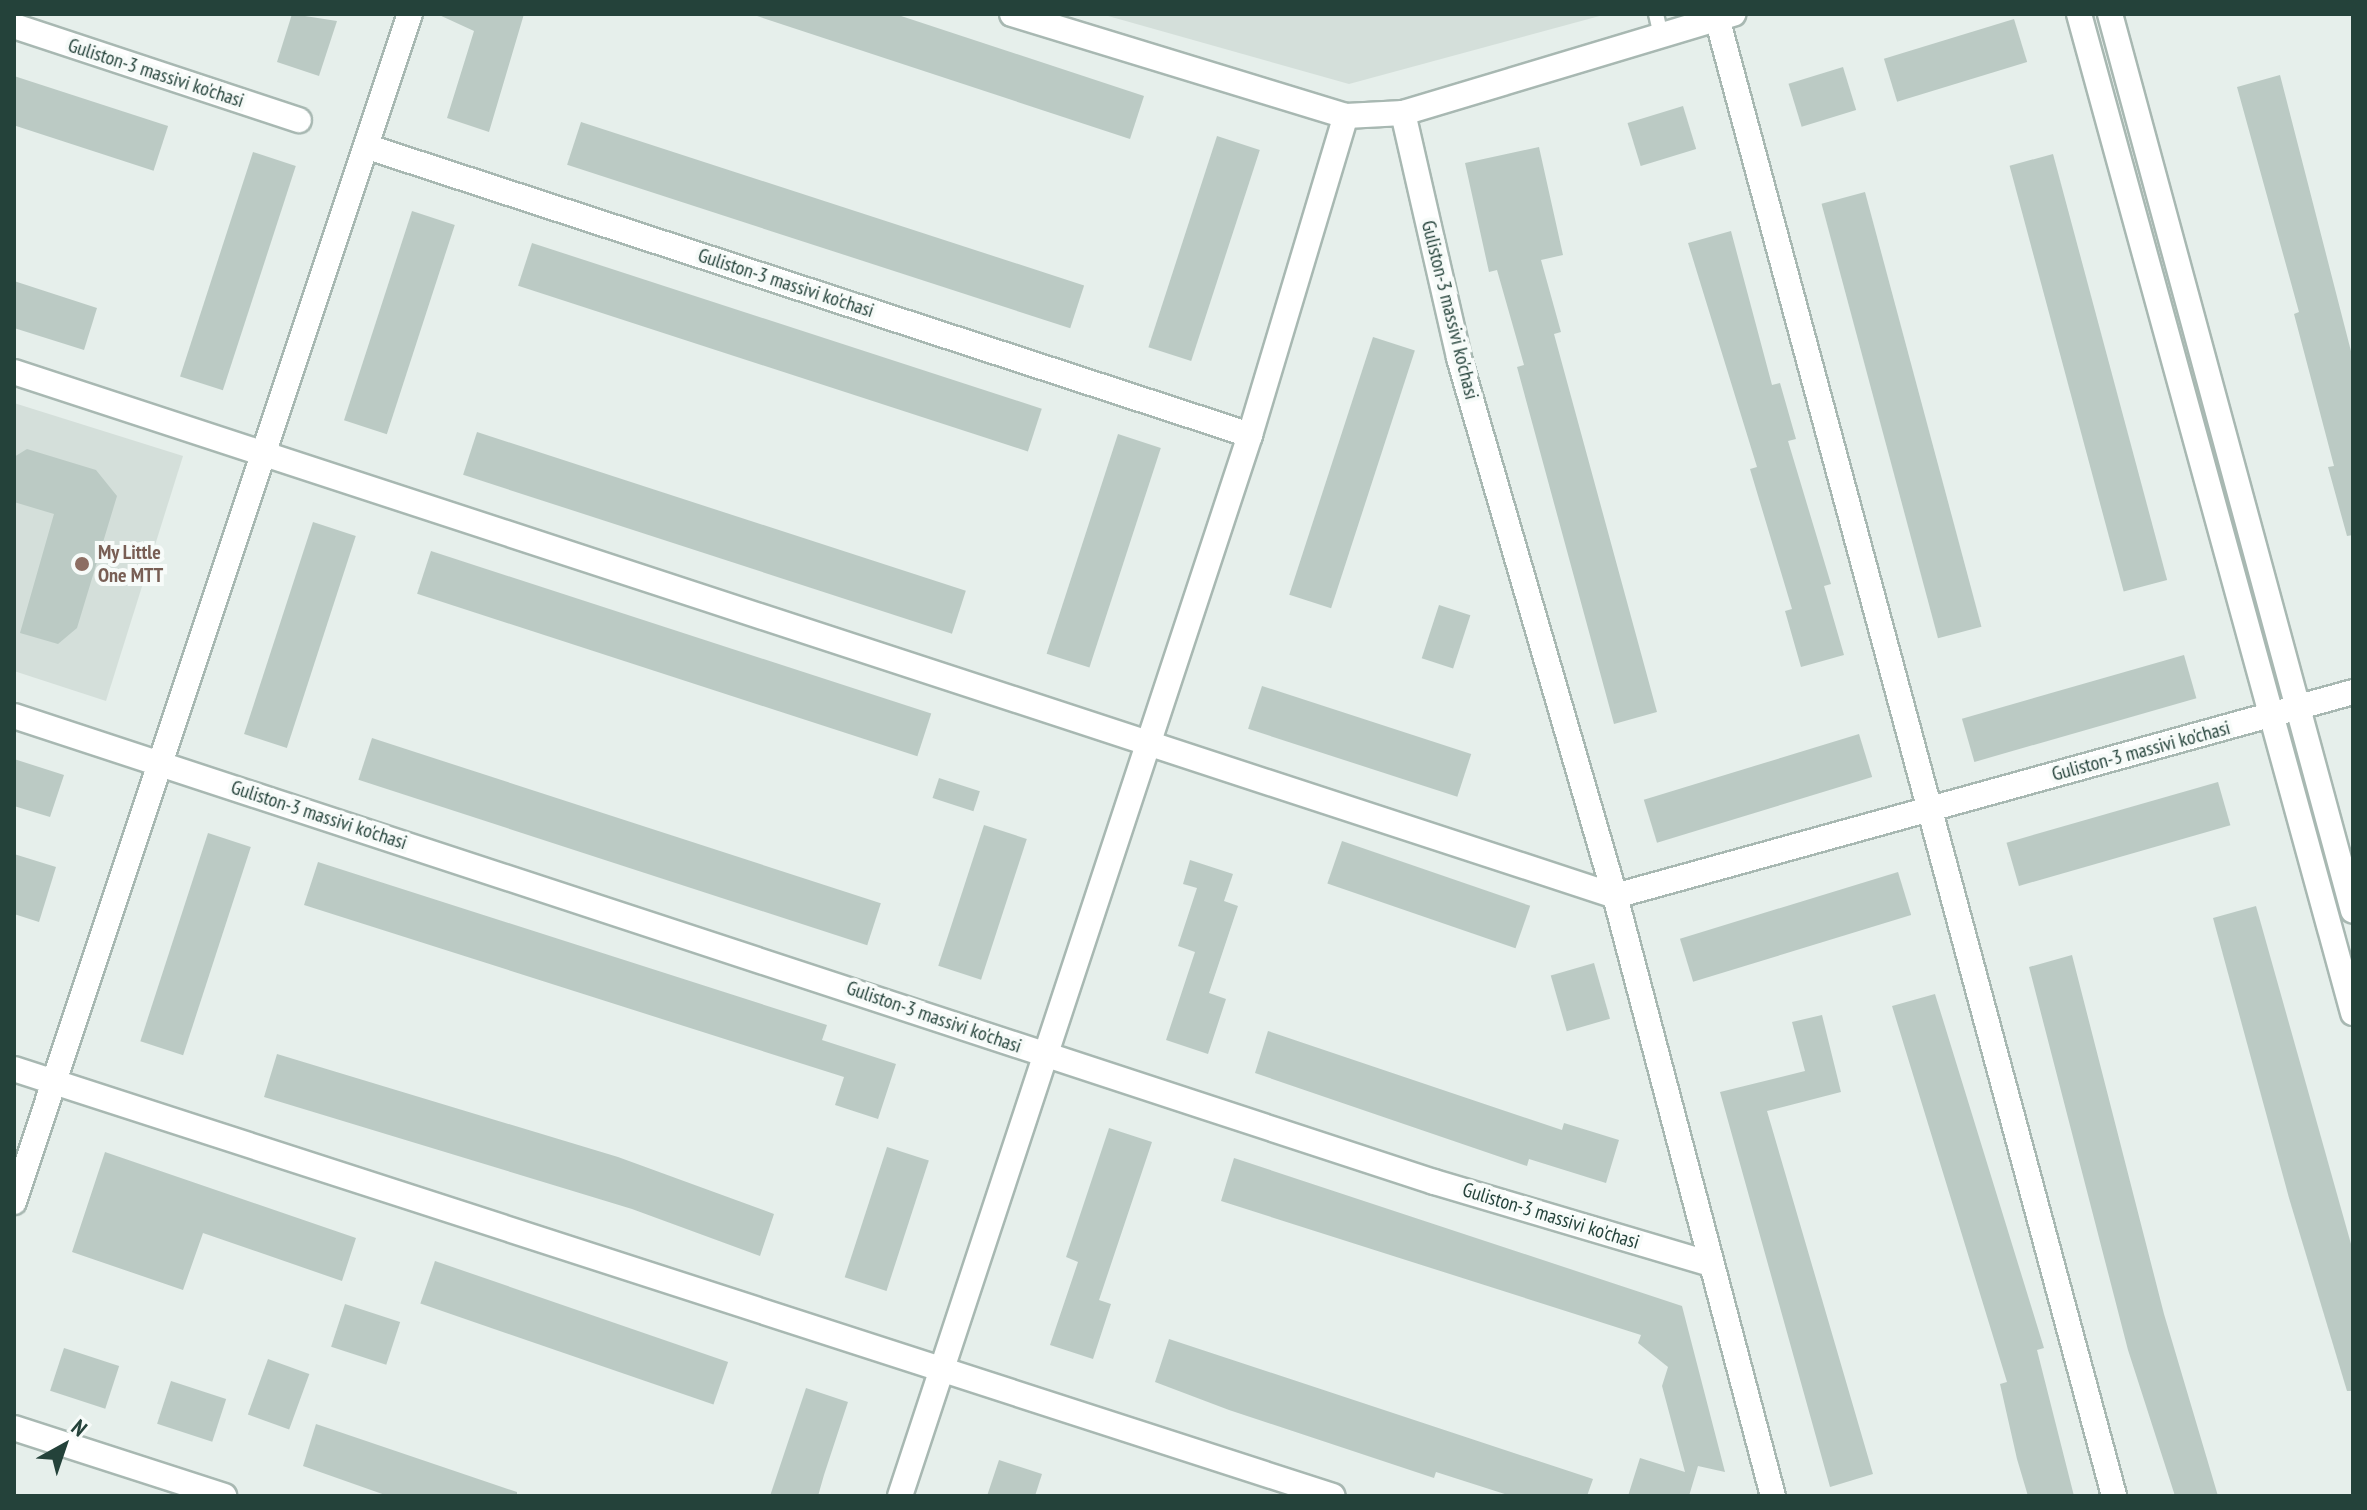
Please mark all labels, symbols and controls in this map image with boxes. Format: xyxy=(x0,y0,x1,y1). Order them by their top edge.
street label: Guliston-3 massivi ko'chasi xyxy=(65,33,247,113)
street label: Guliston-3 massivi ko'chasi xyxy=(1416,218,1484,402)
street label: Guliston-3 massivi ko'chasi xyxy=(695,243,877,323)
place label: My Little One MTT xyxy=(98,540,163,587)
marker: My Little One MTT xyxy=(73,555,91,573)
street label: Guliston-3 massivi ko'chasi xyxy=(2049,716,2233,786)
street label: Guliston-3 massivi ko'chasi xyxy=(228,775,410,855)
street label: Guliston-3 massivi ko'chasi xyxy=(843,976,1025,1058)
street label: Guliston-3 massivi ko'chasi xyxy=(1460,1178,1642,1254)
north arrow xyxy=(24,1406,104,1486)
text: N xyxy=(66,1413,93,1442)

